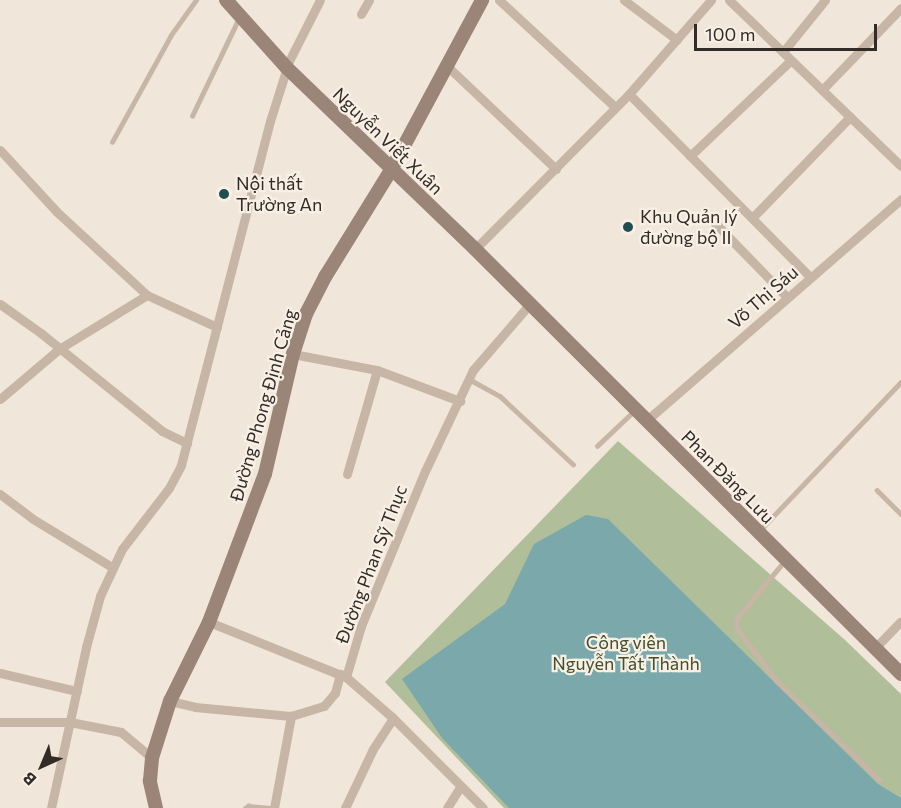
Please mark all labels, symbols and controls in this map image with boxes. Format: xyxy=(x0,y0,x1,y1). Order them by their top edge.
scale bar xyxy=(697,12,880,50)
text: 100 m xyxy=(705,23,755,45)
street label: Nguyễn Viết Xuân xyxy=(329,83,447,199)
place label: Nội thất Trường An xyxy=(236,173,322,216)
marker: Nội thất Trường An xyxy=(217,187,231,201)
place label: Khu Quản lý đường bộ II xyxy=(640,206,738,248)
marker: Khu Quản lý đường bộ II xyxy=(621,220,635,234)
street label: Võ Thị Sáu xyxy=(724,261,802,333)
street label: Đường Phong Định Cảng xyxy=(225,306,301,504)
street label: Phan Đăng Lưu xyxy=(677,426,779,528)
street label: Đường Phan Sỹ Thục xyxy=(331,482,411,646)
park label: Công viên Nguyễn Tất Thành xyxy=(552,632,700,674)
north arrow xyxy=(12,736,72,796)
text: B xyxy=(19,769,40,790)

